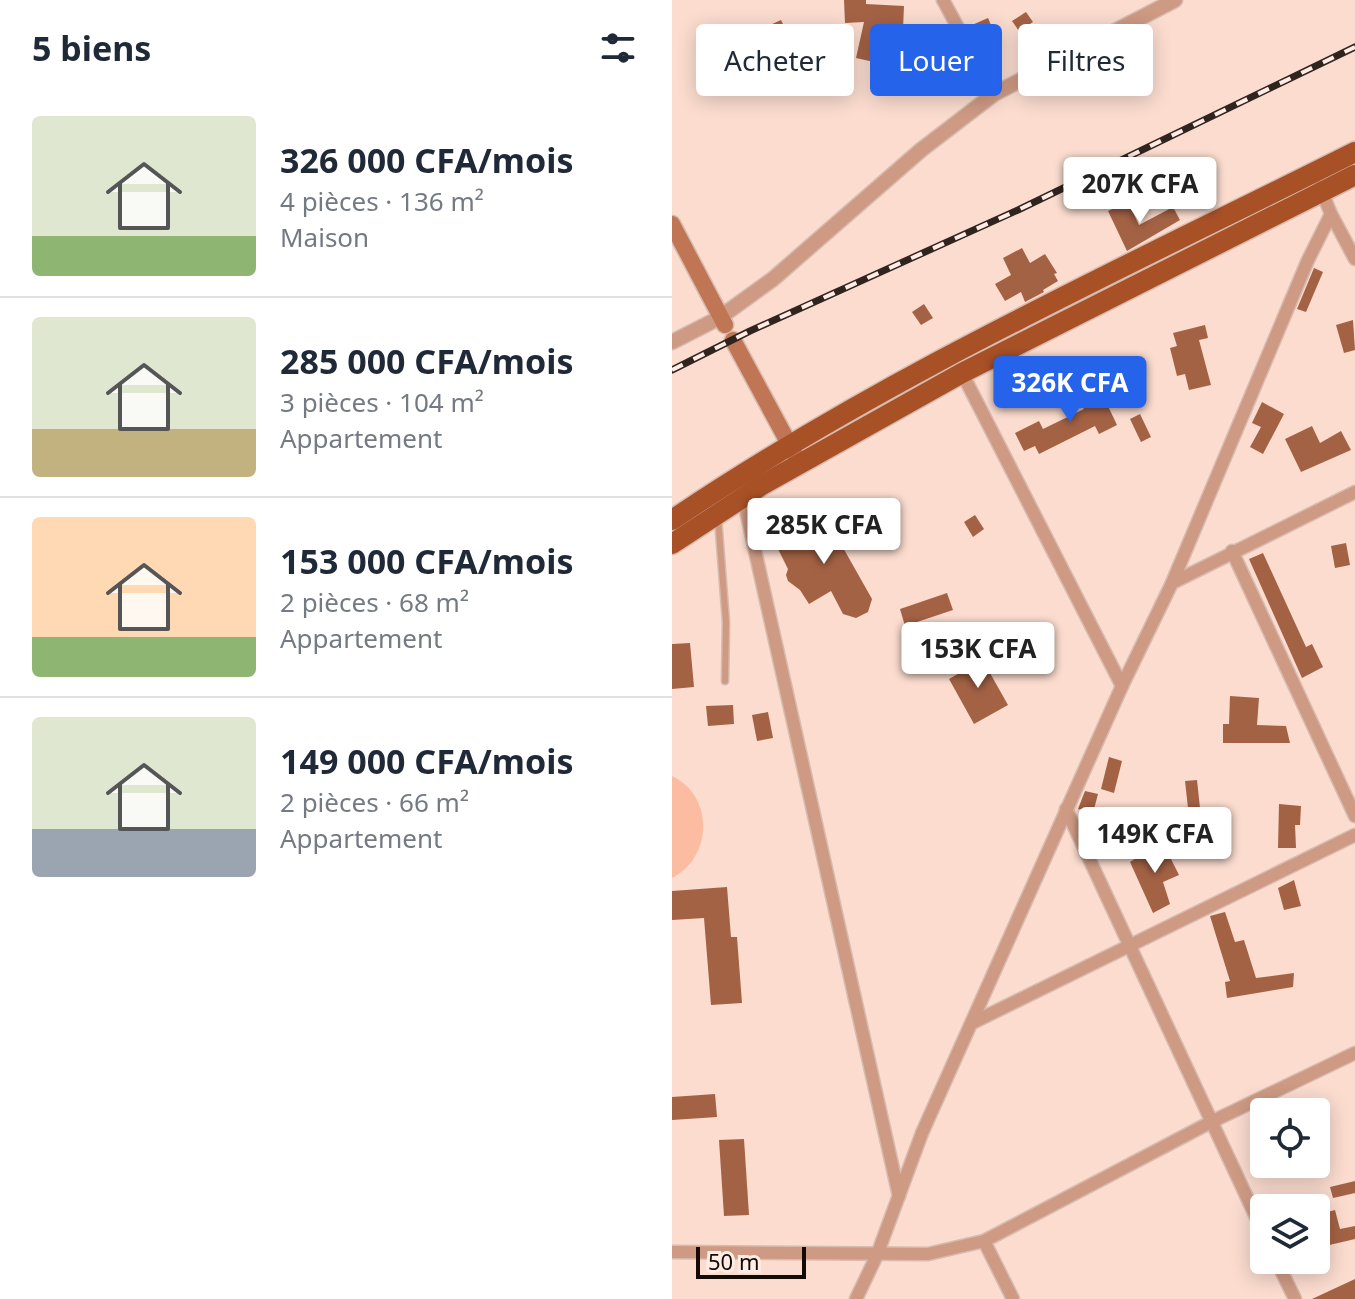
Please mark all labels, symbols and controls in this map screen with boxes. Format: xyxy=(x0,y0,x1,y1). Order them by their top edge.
chip: Acheter xyxy=(696,24,854,96)
chip: Louer xyxy=(870,24,1002,96)
chip: Filtres xyxy=(1018,24,1153,96)
text: 5 biens xyxy=(32,25,151,71)
icon: filters xyxy=(596,26,640,70)
text: 326 000 CFA/mois xyxy=(280,137,573,183)
icon: home xyxy=(96,148,192,244)
pin: 207K CFA xyxy=(1057,157,1223,225)
text: 207K CFA xyxy=(1081,165,1199,201)
text: 4 pièces · 136 m² xyxy=(280,183,484,219)
text: Maison xyxy=(280,219,369,255)
text: 285 000 CFA/mois xyxy=(280,338,573,384)
icon: home xyxy=(96,349,192,445)
pin: 326K CFA xyxy=(987,356,1153,424)
text: 326K CFA xyxy=(1011,364,1129,400)
text: 3 pièces · 104 m² xyxy=(280,384,484,420)
text: Appartement xyxy=(280,420,442,456)
pin: 285K CFA xyxy=(741,498,907,566)
text: 285K CFA xyxy=(765,506,883,542)
text: 153 000 CFA/mois xyxy=(280,538,573,584)
icon: home xyxy=(96,549,192,645)
text: 2 pièces · 68 m² xyxy=(280,584,469,620)
text: Appartement xyxy=(280,620,442,656)
pin: 153K CFA xyxy=(895,622,1061,690)
text: 153K CFA xyxy=(919,630,1037,666)
text: 149 000 CFA/mois xyxy=(280,738,573,784)
icon: home xyxy=(96,749,192,845)
text: 2 pièces · 66 m² xyxy=(280,784,469,820)
pin: 149K CFA xyxy=(1072,807,1238,875)
text: 149K CFA xyxy=(1096,815,1214,851)
text: Appartement xyxy=(280,820,442,856)
map controls xyxy=(1250,1098,1330,1274)
button: locate xyxy=(1250,1098,1330,1178)
button: layers xyxy=(1250,1194,1330,1274)
scale bar xyxy=(696,1243,806,1279)
text: 50 m xyxy=(708,1246,759,1276)

